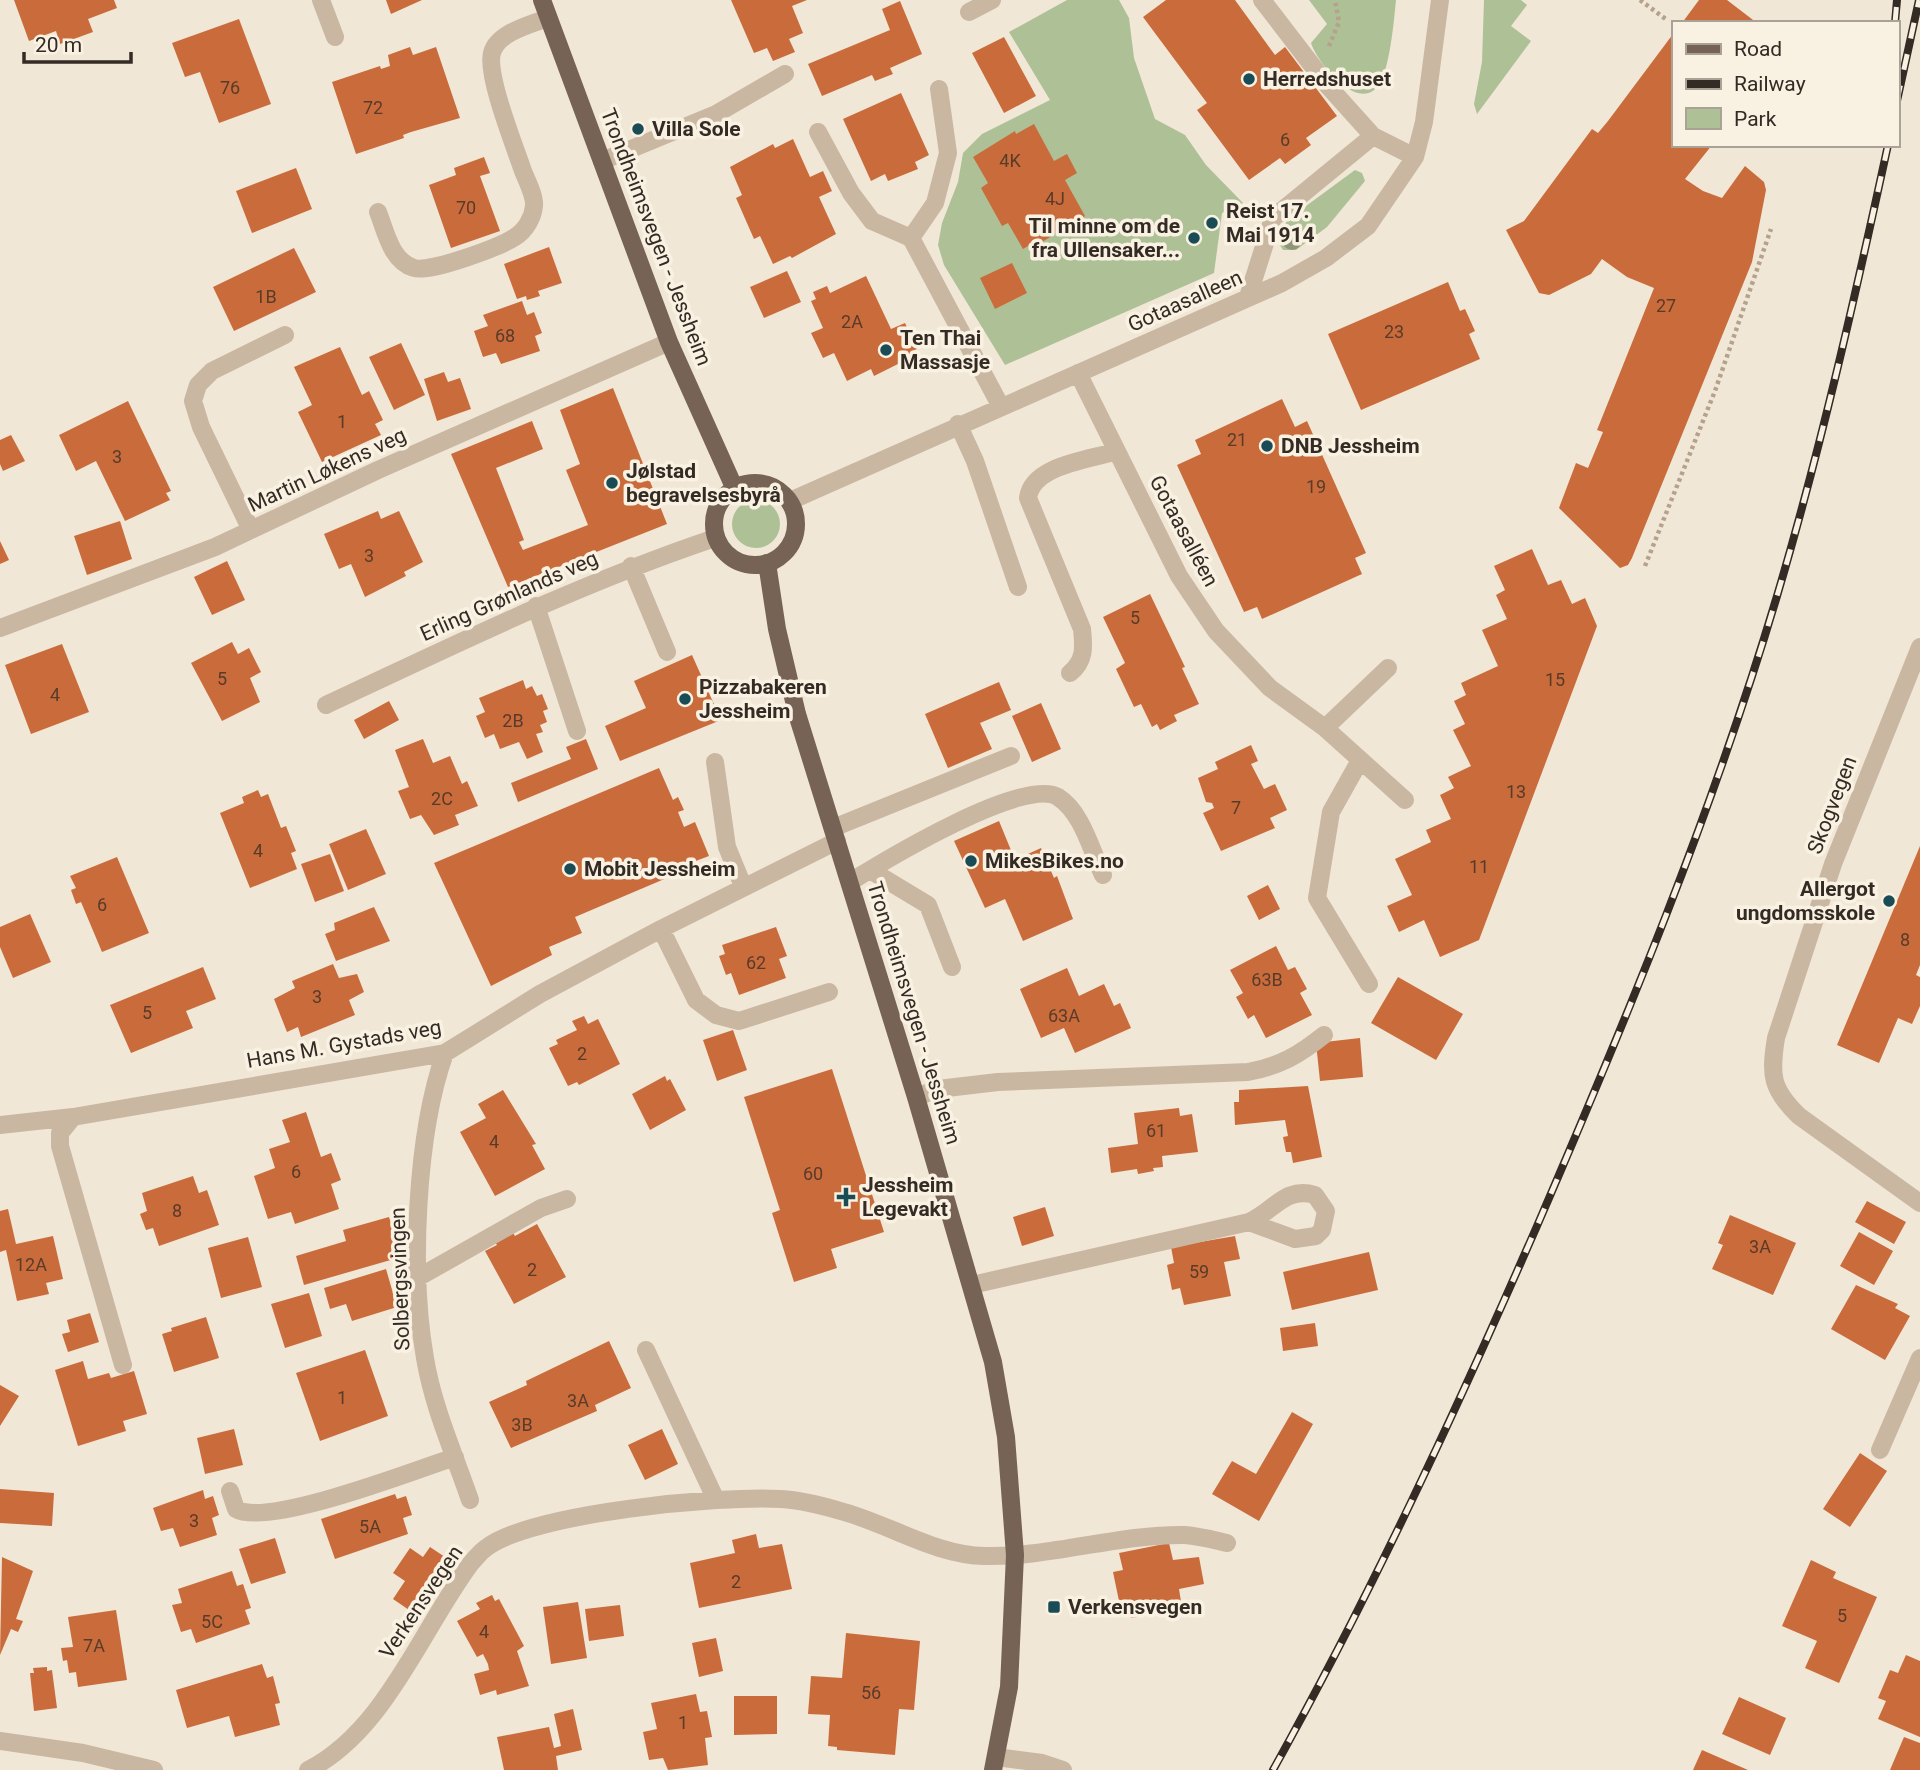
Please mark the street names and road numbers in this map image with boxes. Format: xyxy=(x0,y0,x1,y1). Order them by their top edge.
street label: Trondheimsvegen - Jessheim xyxy=(596,105,716,369)
street label: Gotaasalleen xyxy=(1124,265,1246,337)
street label: Martin Løkens veg xyxy=(244,423,410,517)
street label: Gotaasalléen xyxy=(1145,471,1223,591)
street label: Erling Grønlands veg xyxy=(417,546,601,646)
street label: Skogvegen xyxy=(1802,753,1862,857)
street label: Trondheimsvegen - Jessheim xyxy=(863,879,965,1147)
street label: Hans M. Gystads veg xyxy=(245,1015,443,1073)
street label: Solbergsvingen xyxy=(386,1207,414,1351)
street label: Verkensvegen xyxy=(374,1541,468,1663)

